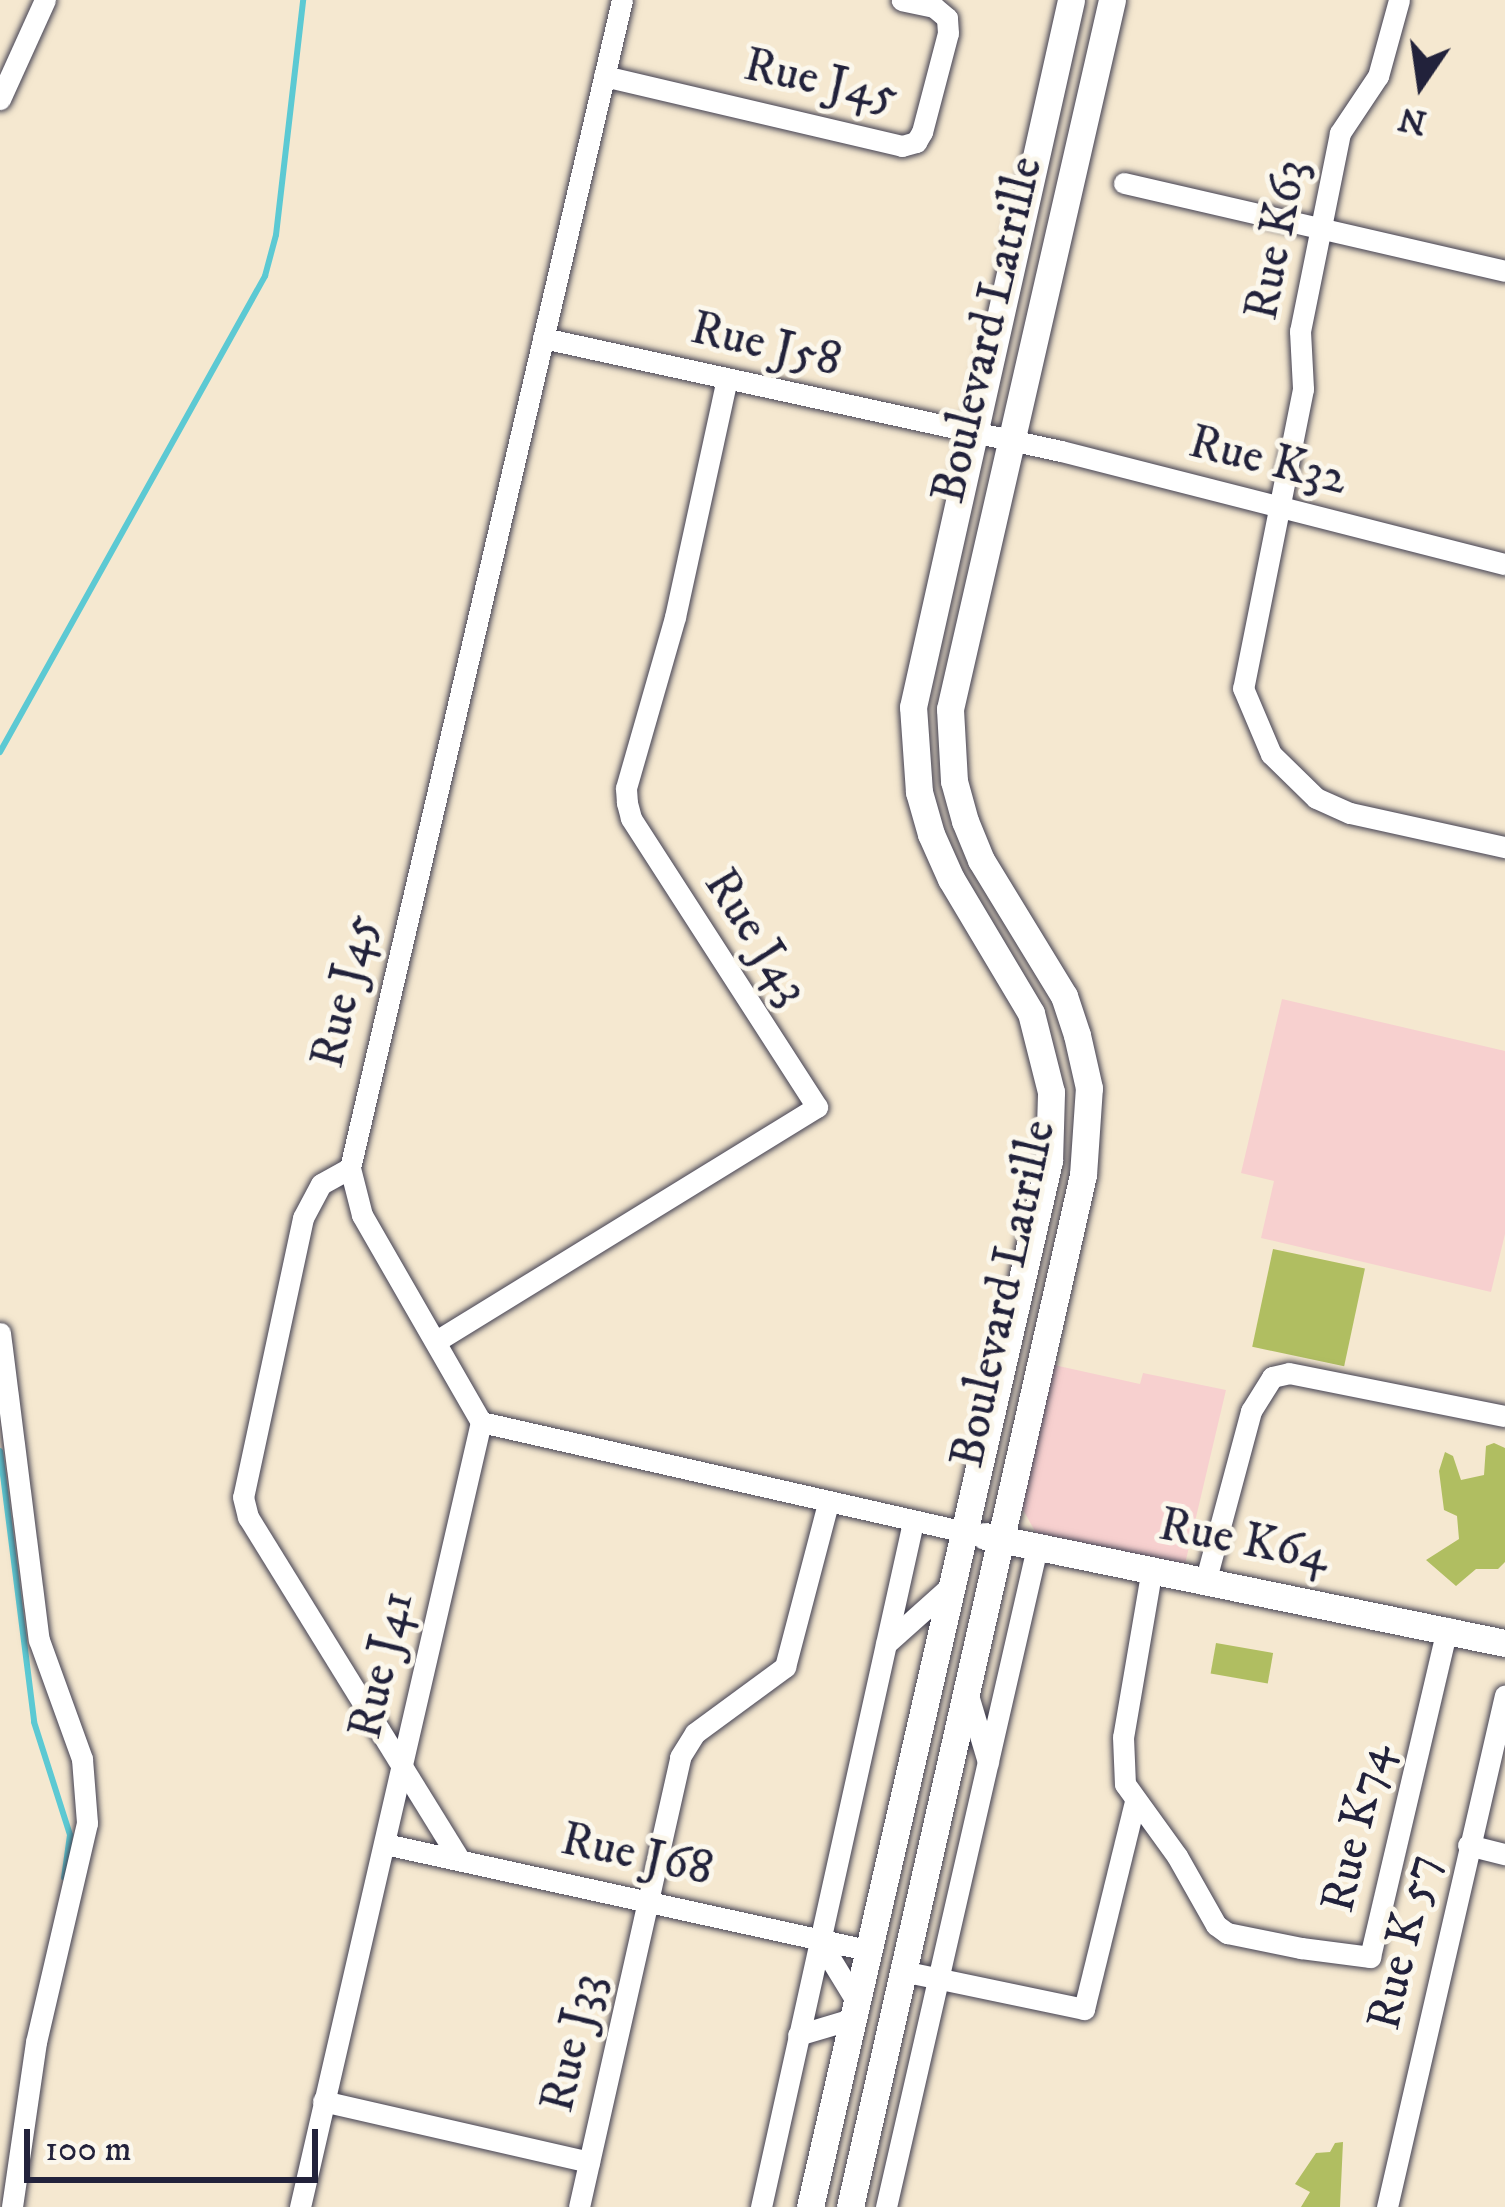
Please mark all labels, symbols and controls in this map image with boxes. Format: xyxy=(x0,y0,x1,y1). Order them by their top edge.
north arrow xyxy=(1361,24,1481,144)
street label: Rue J45 xyxy=(739,37,903,125)
text: N xyxy=(1395,97,1431,143)
street label: Boulevard Latrille xyxy=(920,151,1056,509)
street label: Rue K63 xyxy=(1233,155,1321,325)
street label: Rue J58 xyxy=(685,300,847,390)
street label: Rue K32 xyxy=(1183,414,1353,508)
street label: Rue J43 xyxy=(691,858,821,1016)
street label: Rue J45 xyxy=(299,909,391,1073)
street label: Boulevard Latrille xyxy=(939,1115,1069,1473)
street label: Rue K64 xyxy=(1154,1496,1334,1586)
street label: Rue J41 xyxy=(337,1586,427,1744)
street label: Rue K74 xyxy=(1310,1738,1404,1918)
street label: Rue J68 xyxy=(556,1811,718,1899)
street label: Rue K 57 xyxy=(1356,1849,1452,2035)
street label: Rue J33 xyxy=(529,1968,617,2118)
scale bar xyxy=(30,2105,324,2179)
text: 100 m xyxy=(45,2127,132,2172)

